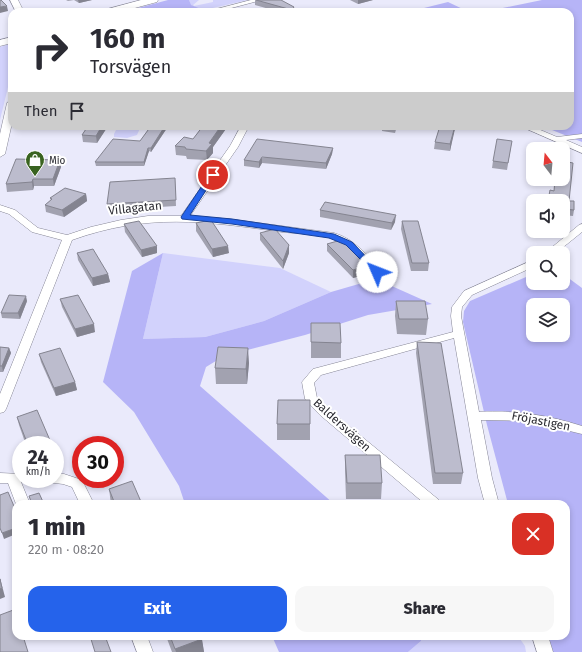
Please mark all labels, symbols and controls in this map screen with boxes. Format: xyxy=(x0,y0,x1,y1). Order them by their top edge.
text: 160 m xyxy=(90,22,165,55)
icon: right xyxy=(24,24,76,76)
text: Torsvägen xyxy=(90,56,171,78)
icon: arrive xyxy=(66,100,88,122)
text: Then xyxy=(24,102,58,120)
north arrow xyxy=(526,142,570,186)
map controls xyxy=(526,142,570,342)
shop icon: Mio xyxy=(24,149,46,177)
place label: Mio xyxy=(49,155,66,167)
pin xyxy=(196,158,230,192)
icon: arrive xyxy=(202,164,224,186)
button: sound xyxy=(526,194,570,238)
street label: Villagatan xyxy=(108,198,162,218)
button: search xyxy=(526,246,570,290)
position arrow xyxy=(356,251,398,293)
button: layers xyxy=(526,298,570,342)
street label: Baldersvägen xyxy=(310,396,374,454)
street label: Fröjastigen xyxy=(510,408,572,434)
speed limit sign: 30 xyxy=(72,436,124,488)
text: 24 xyxy=(27,445,49,469)
text: km/h xyxy=(26,466,50,478)
text: 1 min xyxy=(28,513,86,541)
button: close xyxy=(512,513,554,555)
text: 220 m · 08:20 xyxy=(28,542,104,557)
button: Exit xyxy=(28,586,287,632)
button: Share xyxy=(295,586,554,632)

